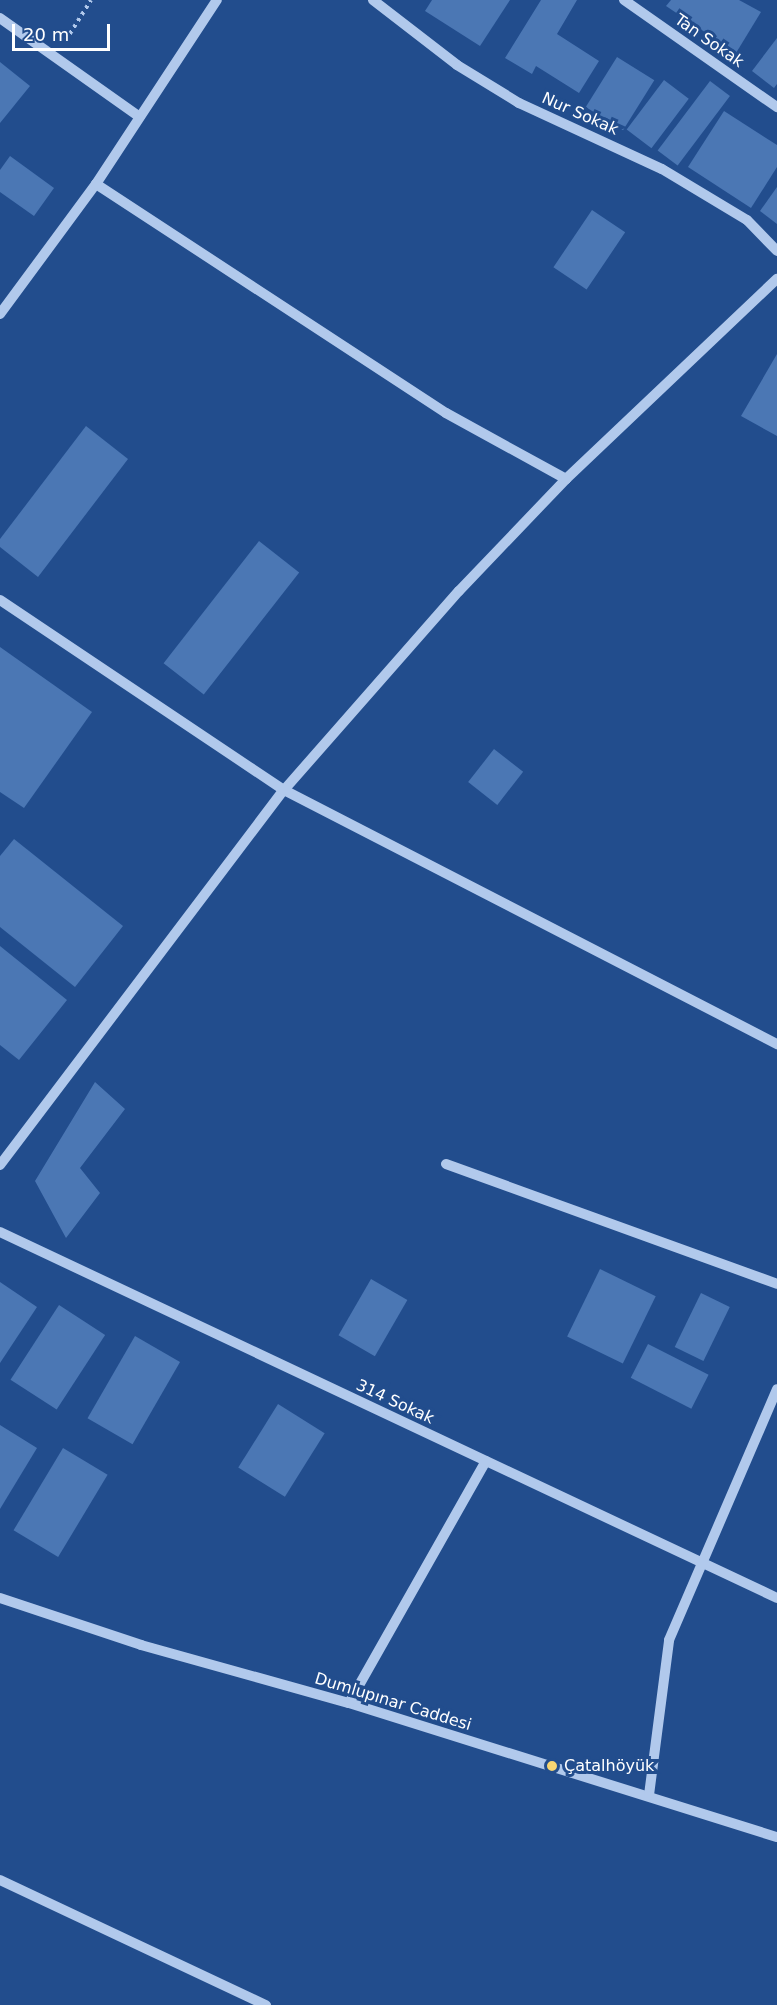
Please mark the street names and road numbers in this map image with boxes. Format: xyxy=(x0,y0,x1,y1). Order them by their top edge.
street label: Tan Sokak xyxy=(671,10,747,72)
street label: Nur Sokak xyxy=(539,89,621,139)
street label: 314 Sokak xyxy=(353,1376,437,1428)
street label: Dumlupınar Caddesi xyxy=(312,1669,474,1735)

